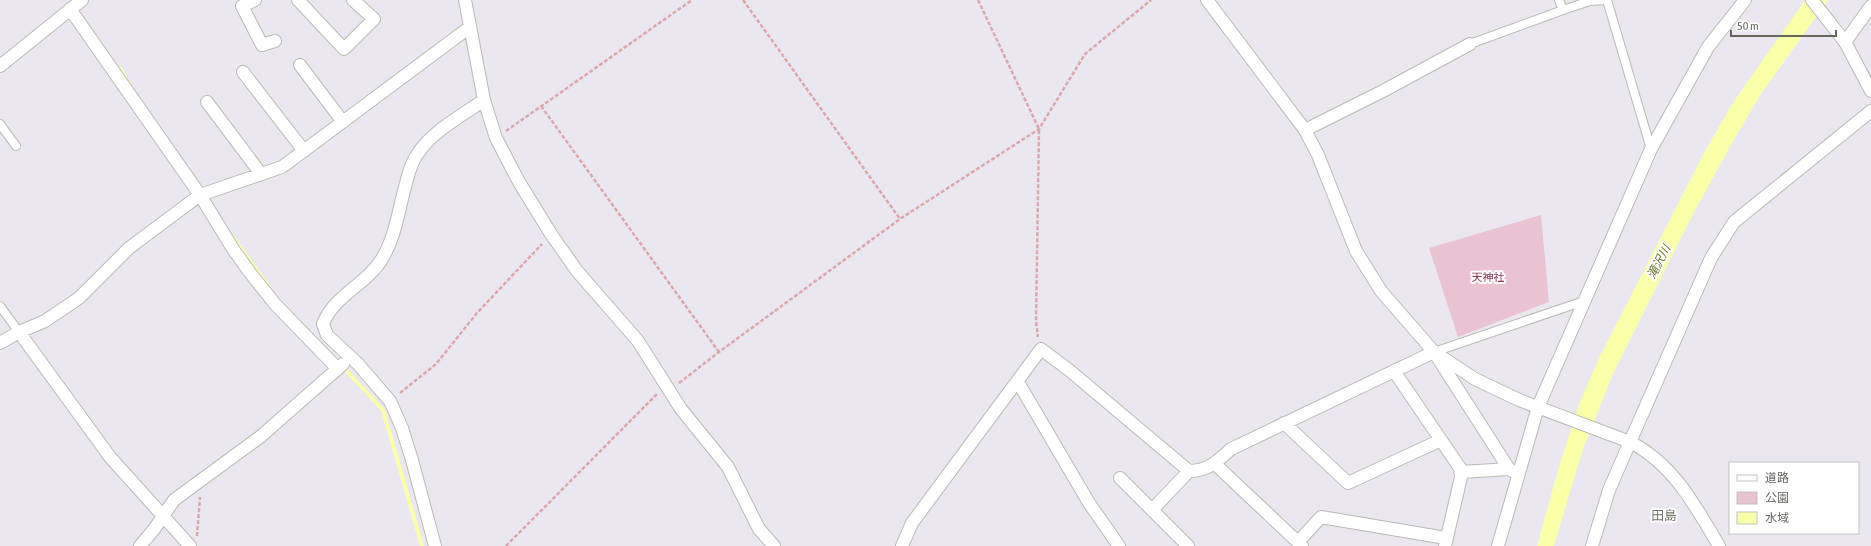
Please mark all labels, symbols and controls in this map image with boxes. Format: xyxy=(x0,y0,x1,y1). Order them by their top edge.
scale bar xyxy=(1731,12,1836,38)
text: 50 m xyxy=(1737,19,1759,33)
water label: 滝沢川 xyxy=(1644,241,1675,281)
park label: 天神社 xyxy=(1472,271,1505,283)
legend xyxy=(1729,462,1859,534)
text: 道路 xyxy=(1765,471,1789,485)
text: 公園 xyxy=(1765,491,1789,505)
district label: 田島 xyxy=(1651,508,1677,523)
text: 水域 xyxy=(1765,511,1789,525)

